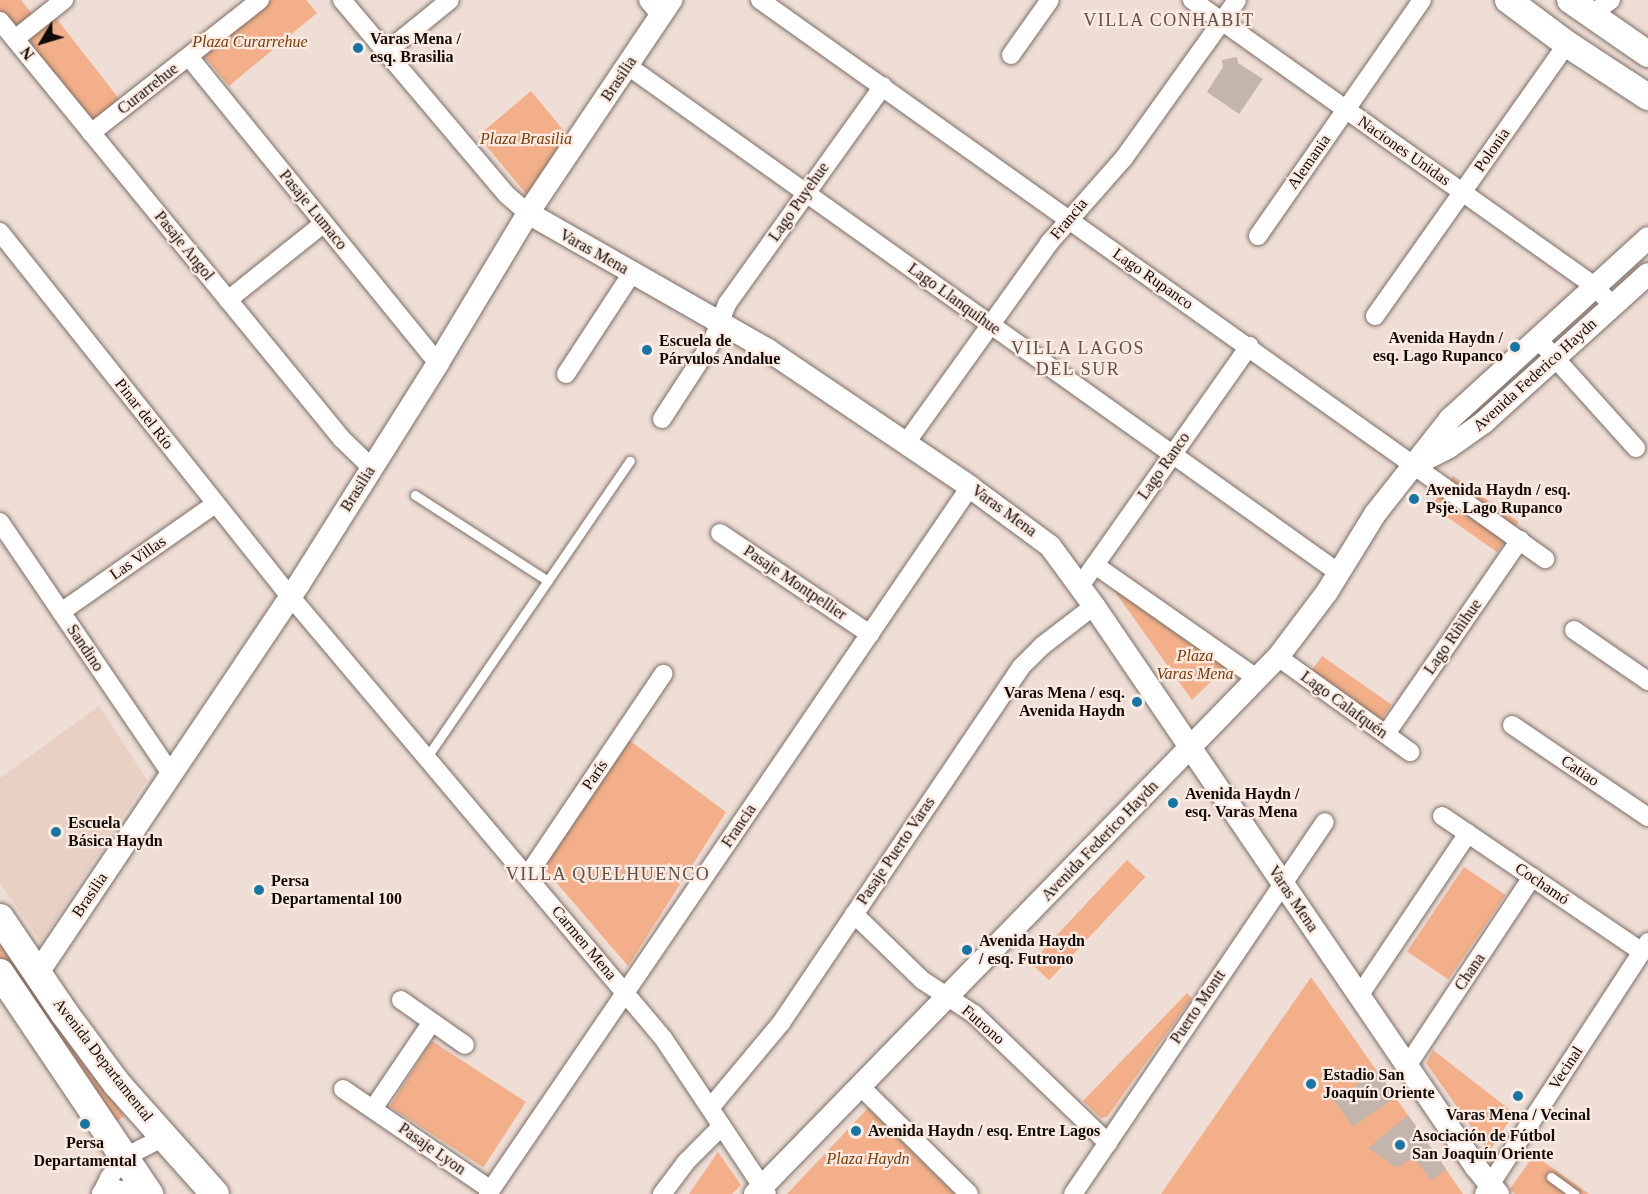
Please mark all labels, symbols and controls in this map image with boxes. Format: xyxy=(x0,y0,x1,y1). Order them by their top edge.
district label: VILLA CONHABIT xyxy=(1083,9,1255,31)
north arrow xyxy=(12,12,72,72)
place label: Varas Mena / esq. Brasilia xyxy=(370,29,461,67)
park label: Plaza Curarrehue xyxy=(192,32,308,52)
marker: Varas Mena / esq. Brasilia xyxy=(351,41,365,55)
text: N xyxy=(17,44,38,63)
street label: Brasilia xyxy=(597,53,641,105)
street label: Curarrehue xyxy=(114,59,182,119)
street label: Naciones Unidas xyxy=(1354,112,1454,190)
street label: Polonia xyxy=(1470,124,1514,176)
park label: Plaza Brasilia xyxy=(480,129,572,149)
street label: Alemania xyxy=(1283,131,1335,193)
street label: Lago Puyehue xyxy=(765,159,833,245)
street label: Pasaje Lumaco xyxy=(275,166,351,254)
street label: Francia xyxy=(1046,194,1092,244)
street label: Pasaje Angol xyxy=(150,207,218,285)
street label: Varas Mena xyxy=(556,225,632,279)
street label: Lago Rupanco xyxy=(1109,244,1197,314)
street label: Lago Llanquihue xyxy=(904,259,1004,339)
street label: Avenida Federico Haydn xyxy=(1469,314,1601,436)
place label: Avenida Haydn / esq. Lago Rupanco xyxy=(1373,328,1503,366)
place label: Escuela de Párvulos Andalue xyxy=(659,331,781,369)
district label: VILLA LAGOS DEL SUR xyxy=(1011,338,1145,380)
marker: Avenida Haydn / esq. Lago Rupanco xyxy=(1508,340,1522,354)
marker: Escuela de Párvulos Andalue xyxy=(640,343,654,357)
street label: Pinar del Río xyxy=(110,375,178,453)
street label: Lago Ranco xyxy=(1134,429,1194,503)
street label: Brasilia xyxy=(337,463,379,515)
place label: Avenida Haydn / esq. Psje. Lago Rupanco xyxy=(1426,480,1571,518)
street label: Varas Mena xyxy=(968,481,1040,541)
marker: Avenida Haydn / esq. Psje. Lago Rupanco xyxy=(1407,492,1421,506)
street label: Las Villas xyxy=(106,532,170,584)
street label: Pasaje Montpellier xyxy=(740,541,850,625)
street label: Lago Riñihue xyxy=(1420,596,1486,678)
street label: Sandino xyxy=(62,621,108,675)
park label: Plaza Varas Mena xyxy=(1157,646,1233,684)
street label: Lago Calafquén xyxy=(1297,667,1391,743)
place label: Varas Mena / esq. Avenida Haydn xyxy=(1004,683,1125,721)
marker: Varas Mena / esq. Avenida Haydn xyxy=(1130,695,1144,709)
street label: Catiao xyxy=(1557,751,1603,791)
street label: París xyxy=(578,756,612,794)
street label: Avenida Federico Haydn xyxy=(1038,777,1162,905)
place label: Avenida Haydn / esq. Varas Mena xyxy=(1185,784,1299,822)
street label: Pasaje Puerto Varas xyxy=(853,793,939,909)
marker: Avenida Haydn / esq. Varas Mena xyxy=(1166,796,1180,810)
street label: Francia xyxy=(718,801,760,851)
place label: Escuela Básica Haydn xyxy=(68,813,163,851)
marker: Escuela Básica Haydn xyxy=(49,825,63,839)
street label: Cochamó xyxy=(1511,859,1573,909)
street label: Varas Mena xyxy=(1264,862,1322,936)
district label: VILLA QUELHUENCO xyxy=(505,863,711,885)
street label: Brasilia xyxy=(68,869,112,921)
place label: Persa Departamental 100 xyxy=(271,871,402,909)
marker: Persa Departamental 100 xyxy=(252,883,266,897)
street label: Carmen Mena xyxy=(547,902,621,984)
place label: Avenida Haydn / esq. Futrono xyxy=(979,931,1085,969)
marker: Avenida Haydn / esq. Futrono xyxy=(960,943,974,957)
street label: Chana xyxy=(1451,950,1489,994)
street label: Puerto Montt xyxy=(1166,966,1230,1048)
street label: Avenida Departamental xyxy=(49,995,157,1125)
street label: Futrono xyxy=(958,1001,1008,1049)
street label: Vecinal xyxy=(1545,1043,1587,1093)
place label: Estadio San Joaquín Oriente xyxy=(1323,1065,1435,1103)
marker: Estadio San Joaquín Oriente xyxy=(1304,1077,1318,1091)
marker: Varas Mena / Vecinal xyxy=(1511,1089,1525,1103)
place label: Varas Mena / Vecinal xyxy=(1445,1105,1591,1125)
marker: Persa Departamental xyxy=(78,1117,92,1131)
street label: Pasaje Lyon xyxy=(395,1119,469,1179)
place label: Avenida Haydn / esq. Entre Lagos xyxy=(868,1121,1100,1141)
marker: Avenida Haydn / esq. Entre Lagos xyxy=(849,1124,863,1138)
place label: Asociación de Fútbol San Joaquín Oriente xyxy=(1412,1126,1555,1164)
place label: Persa Departamental xyxy=(33,1133,137,1171)
marker: Asociación de Fútbol San Joaquín Oriente xyxy=(1393,1138,1407,1152)
park label: Plaza Haydn xyxy=(826,1149,910,1169)

